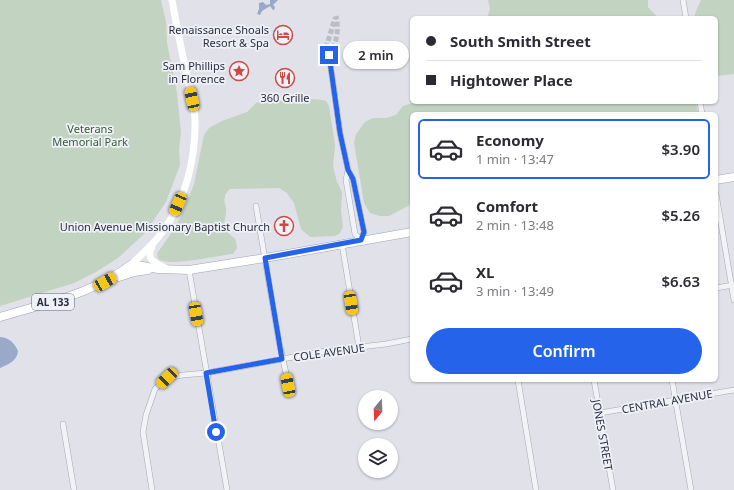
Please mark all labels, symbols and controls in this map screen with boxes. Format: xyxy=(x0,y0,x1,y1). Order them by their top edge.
place label: Renaissance Shoals Resort & Spa xyxy=(169,22,269,50)
hotel icon: Renaissance Shoals Resort & Spa xyxy=(272,24,294,46)
text: South Smith Street xyxy=(450,31,591,51)
callout: 2 min xyxy=(343,41,409,69)
route end xyxy=(320,46,338,64)
text: 2 min xyxy=(358,46,394,64)
place label: Sam Phillips in Florence xyxy=(163,58,225,86)
place icon: Sam Phillips in Florence xyxy=(228,60,250,82)
restaurant icon: 360 Grille xyxy=(274,67,296,89)
text: Hightower Place xyxy=(450,70,573,90)
car xyxy=(184,86,200,112)
place label: 360 Grille xyxy=(260,90,310,105)
park label: Veterans Memorial Park xyxy=(52,121,128,149)
text: Economy xyxy=(476,130,544,150)
icon: car xyxy=(428,131,464,167)
text: $3.90 xyxy=(662,139,700,159)
text: 1 min · 13:47 xyxy=(476,150,554,168)
car xyxy=(168,191,188,217)
text: Comfort xyxy=(476,196,538,216)
icon: car xyxy=(428,197,464,233)
text: $5.26 xyxy=(662,205,700,225)
church icon: Union Avenue Missionary Baptist Church xyxy=(273,215,295,237)
text: 2 min · 13:48 xyxy=(476,216,554,234)
place label: Union Avenue Missionary Baptist Church xyxy=(60,219,270,234)
text: XL xyxy=(476,262,494,282)
icon: car xyxy=(428,263,464,299)
car xyxy=(92,271,118,293)
text: $6.63 xyxy=(662,271,700,291)
text: 3 min · 13:49 xyxy=(476,282,554,300)
car xyxy=(343,290,359,316)
road number: AL 133 xyxy=(32,294,74,310)
car xyxy=(188,301,204,327)
button: Confirm xyxy=(426,328,702,374)
street label: COLE AVENUE xyxy=(292,340,366,364)
car xyxy=(154,365,180,391)
car xyxy=(280,372,296,398)
street label: CENTRAL AVENUE xyxy=(620,386,714,416)
north arrow xyxy=(358,390,398,430)
map controls xyxy=(358,390,398,478)
street label: JONES STREET xyxy=(589,397,617,472)
route start xyxy=(207,423,225,441)
button: layers xyxy=(358,438,398,478)

